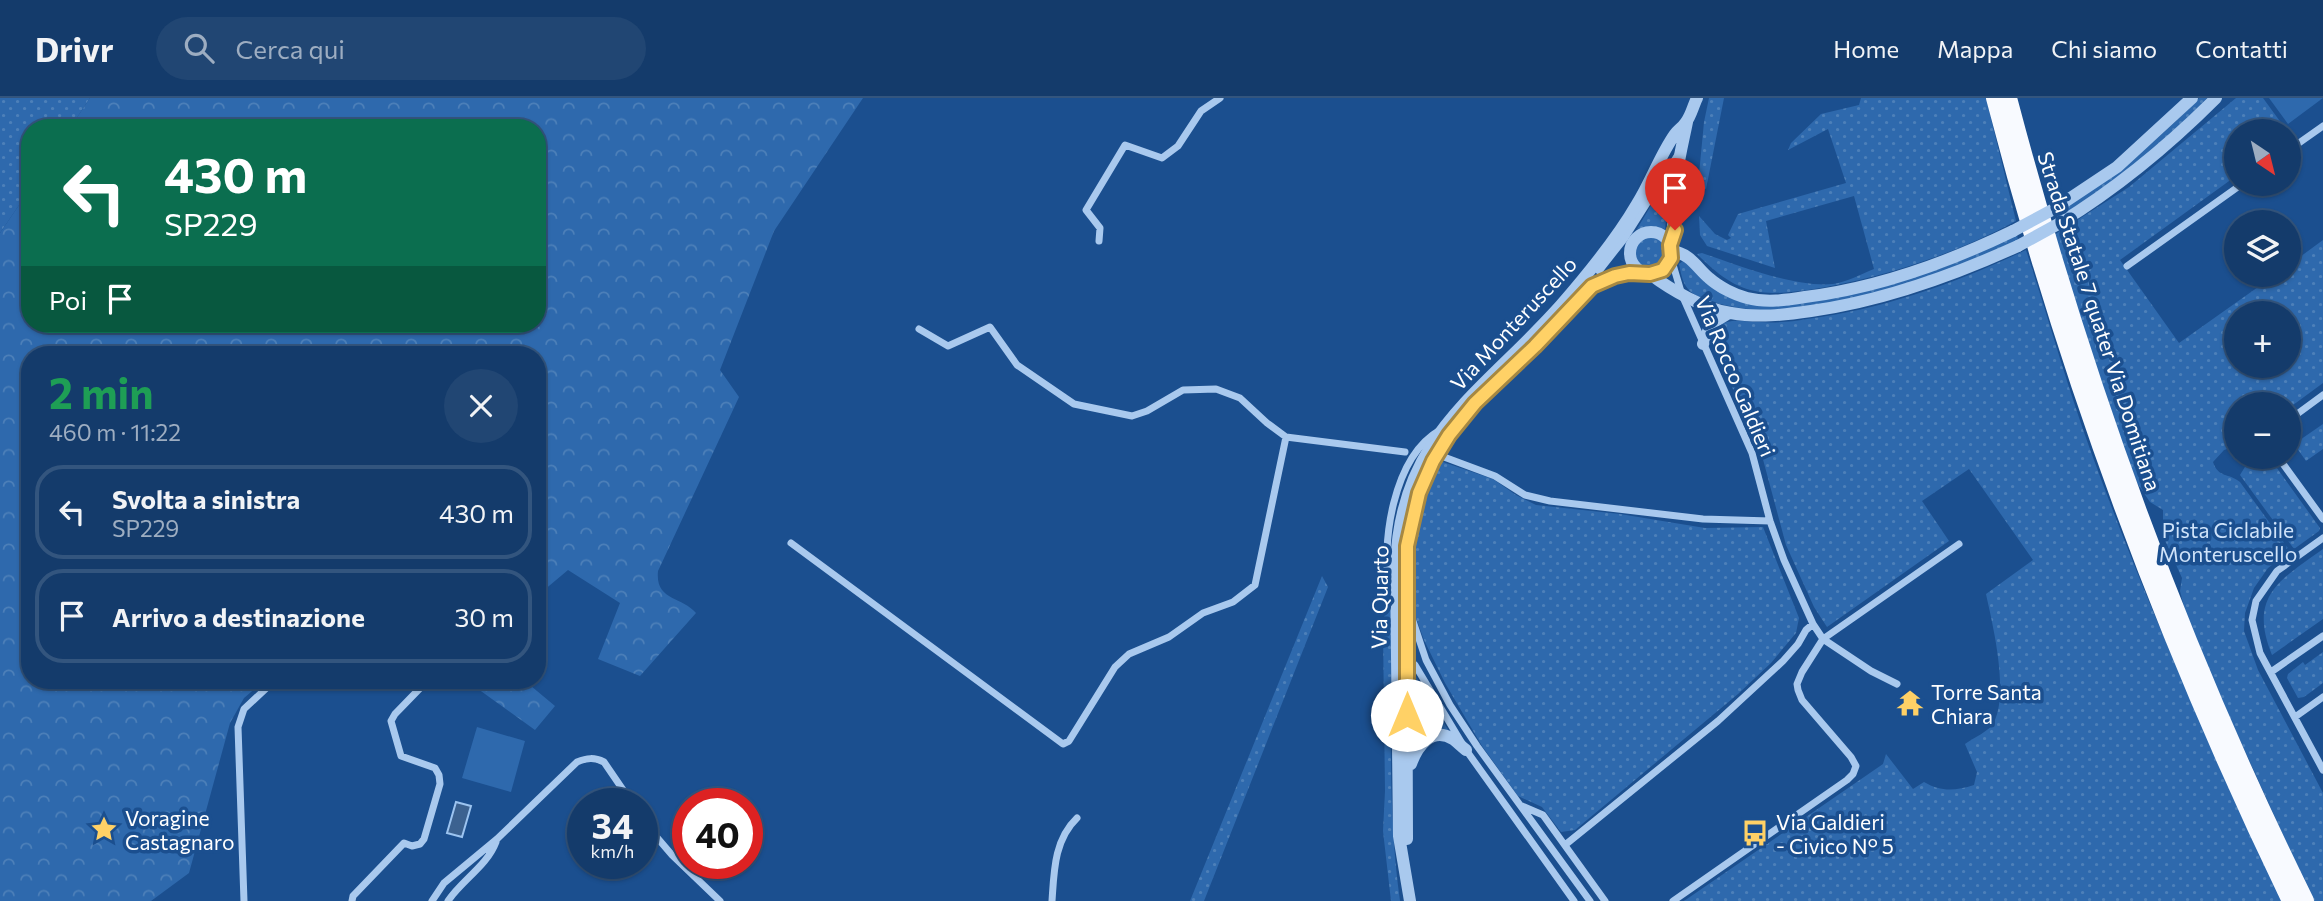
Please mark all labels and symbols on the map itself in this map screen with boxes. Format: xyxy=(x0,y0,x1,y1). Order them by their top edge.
north arrow xyxy=(2224,119,2301,196)
street label: Strada Statale 7 quater Via Domitiana xyxy=(2033,148,2167,494)
pin xyxy=(1645,158,1705,230)
street label: Via Monteruscello xyxy=(1445,251,1581,395)
street label: Via Rocco Galdieri xyxy=(1691,292,1781,460)
park label: Pista Ciclabile Monteruscello xyxy=(2159,517,2297,566)
street label: Via Quarto xyxy=(1366,545,1392,649)
position arrow xyxy=(1370,678,1444,752)
place label: Torre Santa Chiara xyxy=(1931,679,2042,728)
temple icon: Torre Santa Chiara xyxy=(1895,688,1925,718)
speed limit sign: 40 xyxy=(672,788,763,879)
place label: Voragine Castagnaro xyxy=(125,805,234,854)
place label: Via Galdieri - Civico N° 5 xyxy=(1776,809,1894,858)
place icon: Voragine Castagnaro xyxy=(89,814,119,844)
bus stop icon: Via Galdieri - Civico N° 5 xyxy=(1740,818,1770,848)

